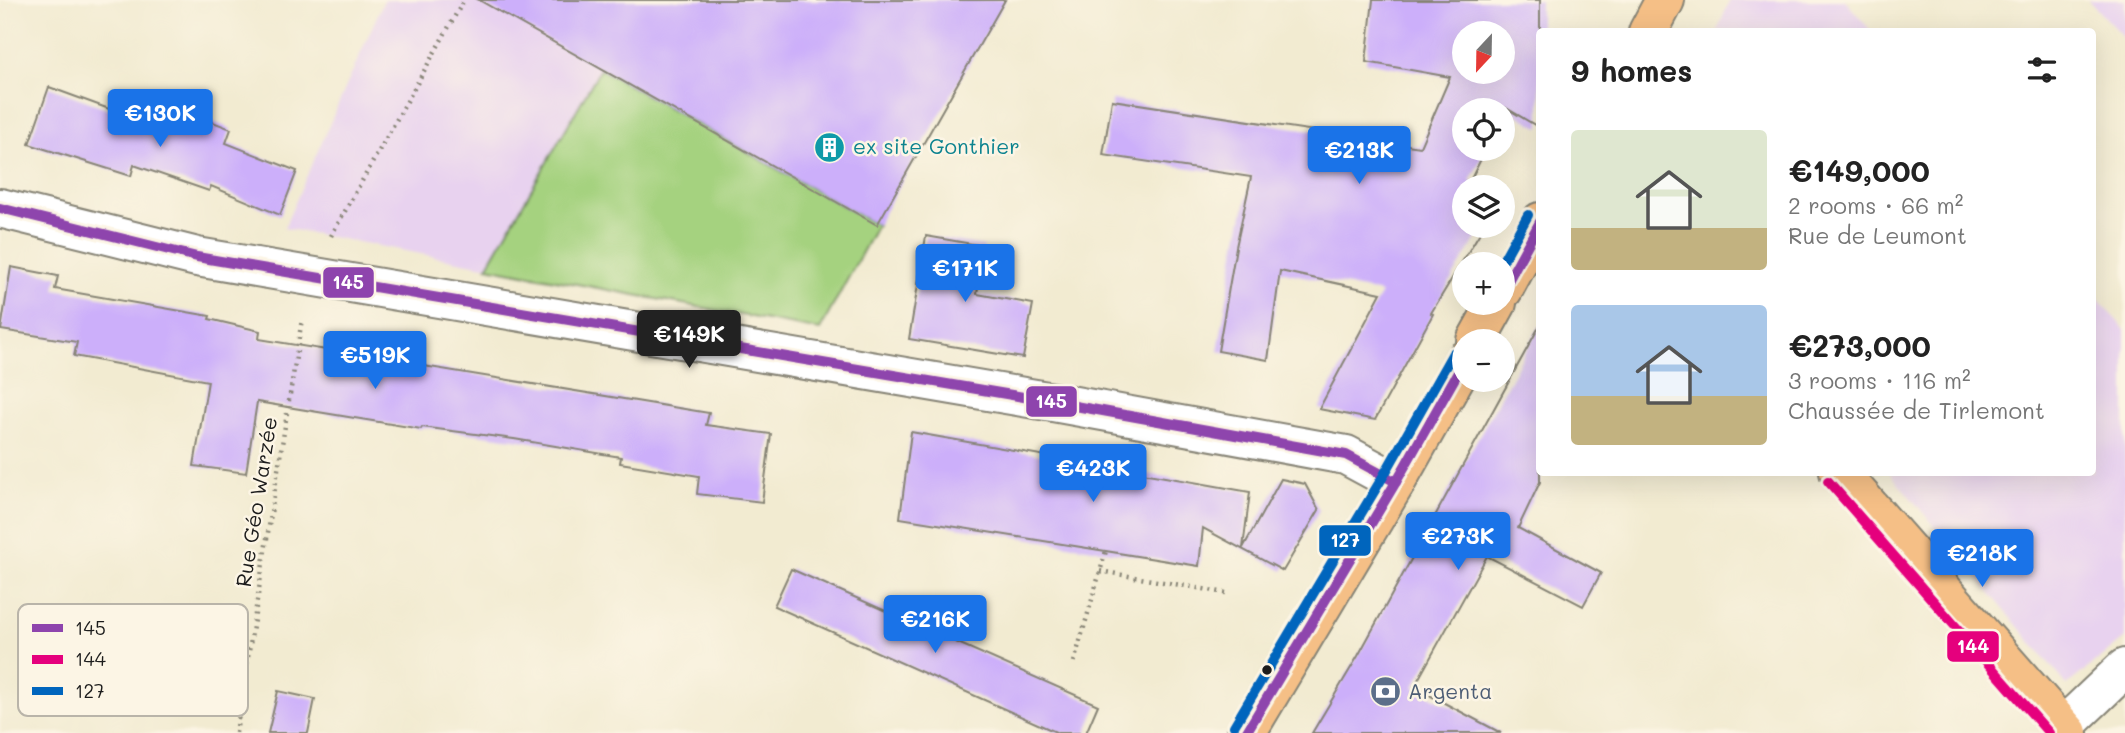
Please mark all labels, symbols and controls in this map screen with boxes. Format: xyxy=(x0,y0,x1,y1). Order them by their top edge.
north arrow xyxy=(1452,21,1516,84)
map controls xyxy=(1452,21,1515,392)
text: 9 homes xyxy=(1571,50,1692,90)
icon: filters xyxy=(2023,51,2061,89)
pin: €130K xyxy=(111,90,209,149)
text: €130K xyxy=(124,97,196,127)
button: locate xyxy=(1452,98,1515,161)
pin: €213K xyxy=(1310,127,1408,186)
building icon: ex site Gonthier xyxy=(813,130,847,164)
place label: ex site Gonthier xyxy=(853,132,1020,159)
text: €213K xyxy=(1324,134,1394,164)
text: €149,000 xyxy=(1788,150,1930,190)
icon: home xyxy=(1627,158,1711,242)
button: layers xyxy=(1452,175,1515,238)
text: 2 rooms · 66 m² xyxy=(1788,190,1963,220)
text: Rue de Leumont xyxy=(1788,220,1967,250)
pin: €171K xyxy=(916,244,1014,304)
text: €171K xyxy=(932,252,998,282)
button: + xyxy=(1452,252,1515,315)
line badge: 145 xyxy=(322,266,375,299)
text: 145 xyxy=(332,269,364,294)
pin: €149K xyxy=(640,310,738,370)
text: €149K xyxy=(653,318,725,348)
text: €273,000 xyxy=(1788,325,1931,365)
button: − xyxy=(1452,329,1515,392)
pin: €519K xyxy=(326,332,424,391)
icon: home xyxy=(1627,333,1711,417)
text: €519K xyxy=(339,339,411,369)
text: 3 rooms · 116 m² xyxy=(1788,365,1971,395)
line badge: 145 xyxy=(1025,385,1078,418)
text: 145 xyxy=(1035,388,1067,413)
text: Chaussée de Tirlemont xyxy=(1788,395,2045,425)
street label: Rue Géo Warzée xyxy=(229,415,282,589)
pin: €423K xyxy=(1044,444,1142,504)
text: €423K xyxy=(1055,452,1131,482)
pin: €273K xyxy=(1409,512,1507,572)
text: €273K xyxy=(1421,520,1495,550)
line badge: 127 xyxy=(1318,524,1372,557)
text: 127 xyxy=(1330,527,1360,552)
pin: €218K xyxy=(1933,530,2031,589)
text: €218K xyxy=(1946,537,2018,567)
pin: €216K xyxy=(886,596,984,655)
text: €216K xyxy=(900,603,970,633)
legend xyxy=(18,604,248,716)
text: 145 xyxy=(75,615,106,640)
line badge: 144 xyxy=(1946,630,2000,663)
text: 144 xyxy=(1957,633,1989,658)
text: 144 xyxy=(75,646,106,671)
unlabelled marker xyxy=(1260,663,1274,677)
bank icon: Argenta xyxy=(1368,675,1402,709)
place label: Argenta xyxy=(1408,677,1492,704)
text: 127 xyxy=(75,678,105,703)

